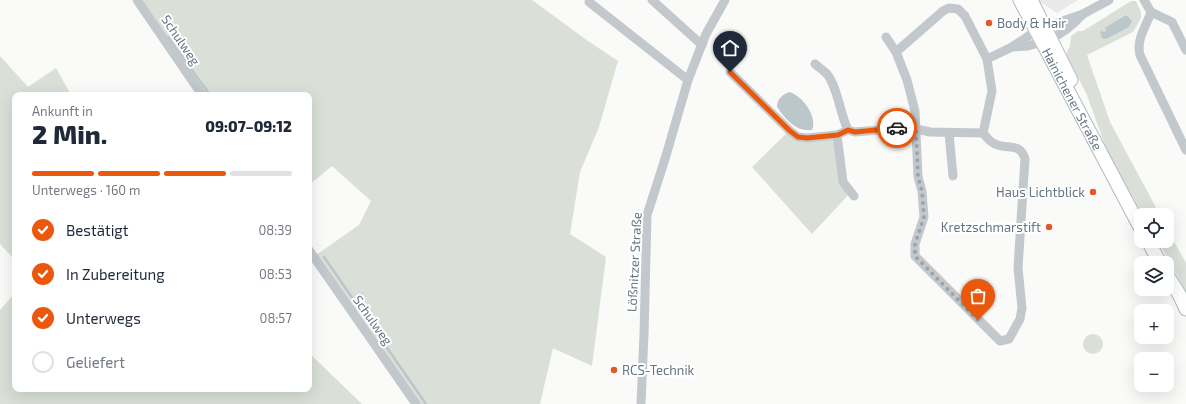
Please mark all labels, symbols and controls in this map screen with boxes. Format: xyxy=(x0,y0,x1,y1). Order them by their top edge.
street label: Schulweg xyxy=(158,12,204,68)
place label: Body & Hair xyxy=(997,15,1067,31)
marker: Body & Hair xyxy=(984,18,994,28)
pin xyxy=(713,31,747,72)
icon: home xyxy=(719,37,741,59)
street label: Hainichener Straße xyxy=(1039,45,1106,153)
text: Ankunft in xyxy=(32,103,93,119)
courier xyxy=(877,108,917,148)
text: 09:07–09:12 xyxy=(205,117,292,135)
icon: car xyxy=(886,117,908,139)
text: 2 Min. xyxy=(32,118,107,149)
text: Unterwegs · 160 m xyxy=(32,182,140,198)
place label: Haus Lichtblick xyxy=(996,184,1085,200)
marker: Haus Lichtblick xyxy=(1088,187,1098,197)
map controls xyxy=(1134,208,1174,392)
button: locate xyxy=(1134,208,1174,248)
street label: Lößnitzer Straße xyxy=(623,212,645,312)
icon: check xyxy=(32,219,54,241)
place label: Kretzschmarstift xyxy=(941,219,1041,235)
text: Bestätigt xyxy=(66,221,128,239)
text: 08:39 xyxy=(259,222,292,238)
marker: Kretzschmarstift xyxy=(1044,222,1054,232)
button: layers xyxy=(1134,256,1174,296)
icon: check xyxy=(32,263,54,285)
text: In Zubereitung xyxy=(66,265,165,283)
text: 08:53 xyxy=(259,266,292,282)
pin xyxy=(961,279,995,320)
icon: bag xyxy=(967,285,989,307)
street label: Schulweg xyxy=(350,292,396,348)
button: + xyxy=(1134,304,1174,344)
icon: check xyxy=(32,307,54,329)
text: Unterwegs xyxy=(66,309,141,327)
text: 08:57 xyxy=(260,310,292,326)
button: − xyxy=(1134,352,1174,392)
text: Geliefert xyxy=(66,353,125,371)
place label: RCS-Technik xyxy=(622,362,695,378)
marker: RCS-Technik xyxy=(609,365,619,375)

